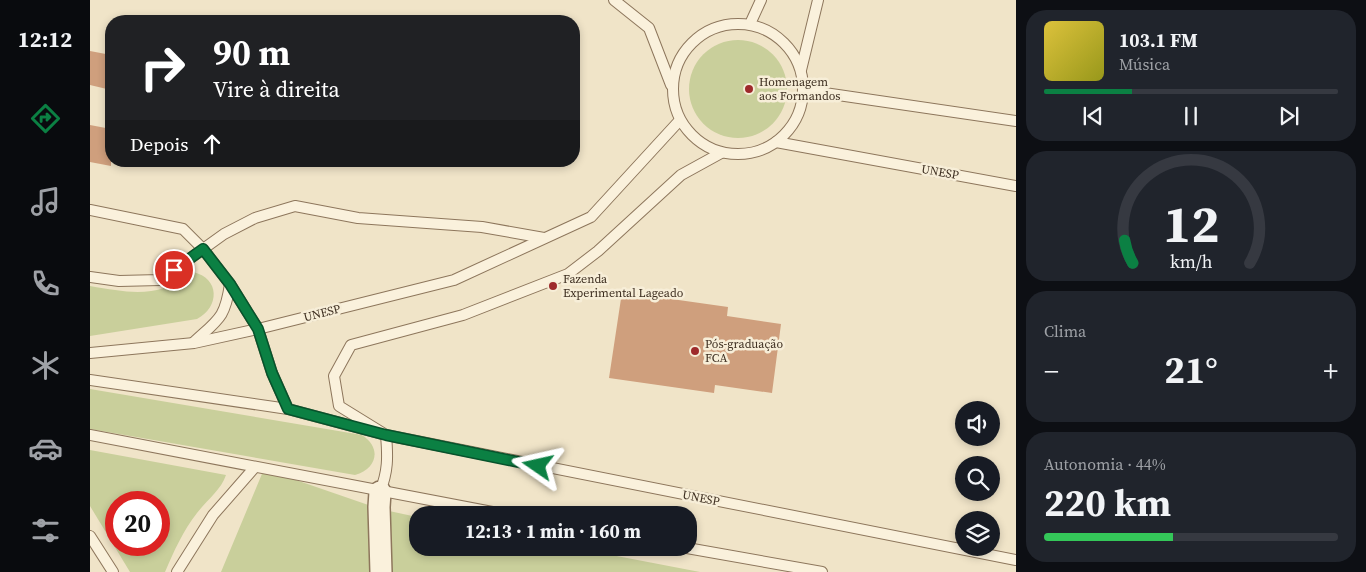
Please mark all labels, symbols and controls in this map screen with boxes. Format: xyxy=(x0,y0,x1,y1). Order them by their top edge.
text: 12:12 xyxy=(18,24,72,54)
text: 103.1 FM xyxy=(1119,27,1198,53)
text: 90 m xyxy=(213,29,290,77)
icon: right xyxy=(130,35,195,100)
text: Música xyxy=(1119,53,1170,75)
text: Vire à direita xyxy=(213,74,340,104)
place label: Homenagem aos Formandos xyxy=(759,74,841,104)
marker: Homenagem aos Formandos xyxy=(743,83,755,95)
icon: directions xyxy=(28,101,63,136)
icon: previous xyxy=(1079,102,1107,130)
icon: pause xyxy=(1177,102,1205,130)
icon: next xyxy=(1275,102,1303,130)
icon: ahead xyxy=(198,130,226,158)
text: Depois xyxy=(130,131,188,157)
street label: UNESP xyxy=(920,161,960,183)
icon: music xyxy=(28,184,63,219)
text: 12 xyxy=(1163,188,1219,259)
pin xyxy=(153,249,195,291)
text: km/h xyxy=(1170,249,1213,274)
icon: arrive xyxy=(160,256,188,284)
icon: phone xyxy=(28,266,63,301)
place label: Fazenda Experimental Lageado xyxy=(563,271,684,301)
marker: Fazenda Experimental Lageado xyxy=(547,280,559,292)
street label: UNESP xyxy=(302,301,342,325)
text: Clima xyxy=(1044,320,1086,342)
place label: Pós-graduação FCA xyxy=(705,336,783,366)
text: 21° xyxy=(1164,344,1218,396)
marker: Pós-graduação FCA xyxy=(689,345,701,357)
icon: climate xyxy=(28,348,63,383)
text: − xyxy=(1044,352,1059,390)
text: + xyxy=(1323,352,1338,390)
map controls xyxy=(955,401,1000,556)
button: sound xyxy=(955,401,1000,446)
icon: car xyxy=(28,431,63,466)
position arrow xyxy=(511,439,563,491)
text: Autonomia · 44% xyxy=(1044,453,1166,475)
button: search xyxy=(955,456,1000,501)
text: 220 km xyxy=(1044,477,1171,529)
street label: UNESP xyxy=(681,487,721,509)
speed limit sign: 20 xyxy=(105,491,170,556)
button: layers xyxy=(955,511,1000,556)
icon: filters xyxy=(28,513,63,548)
text: 12:13 · 1 min · 160 m xyxy=(465,518,641,544)

